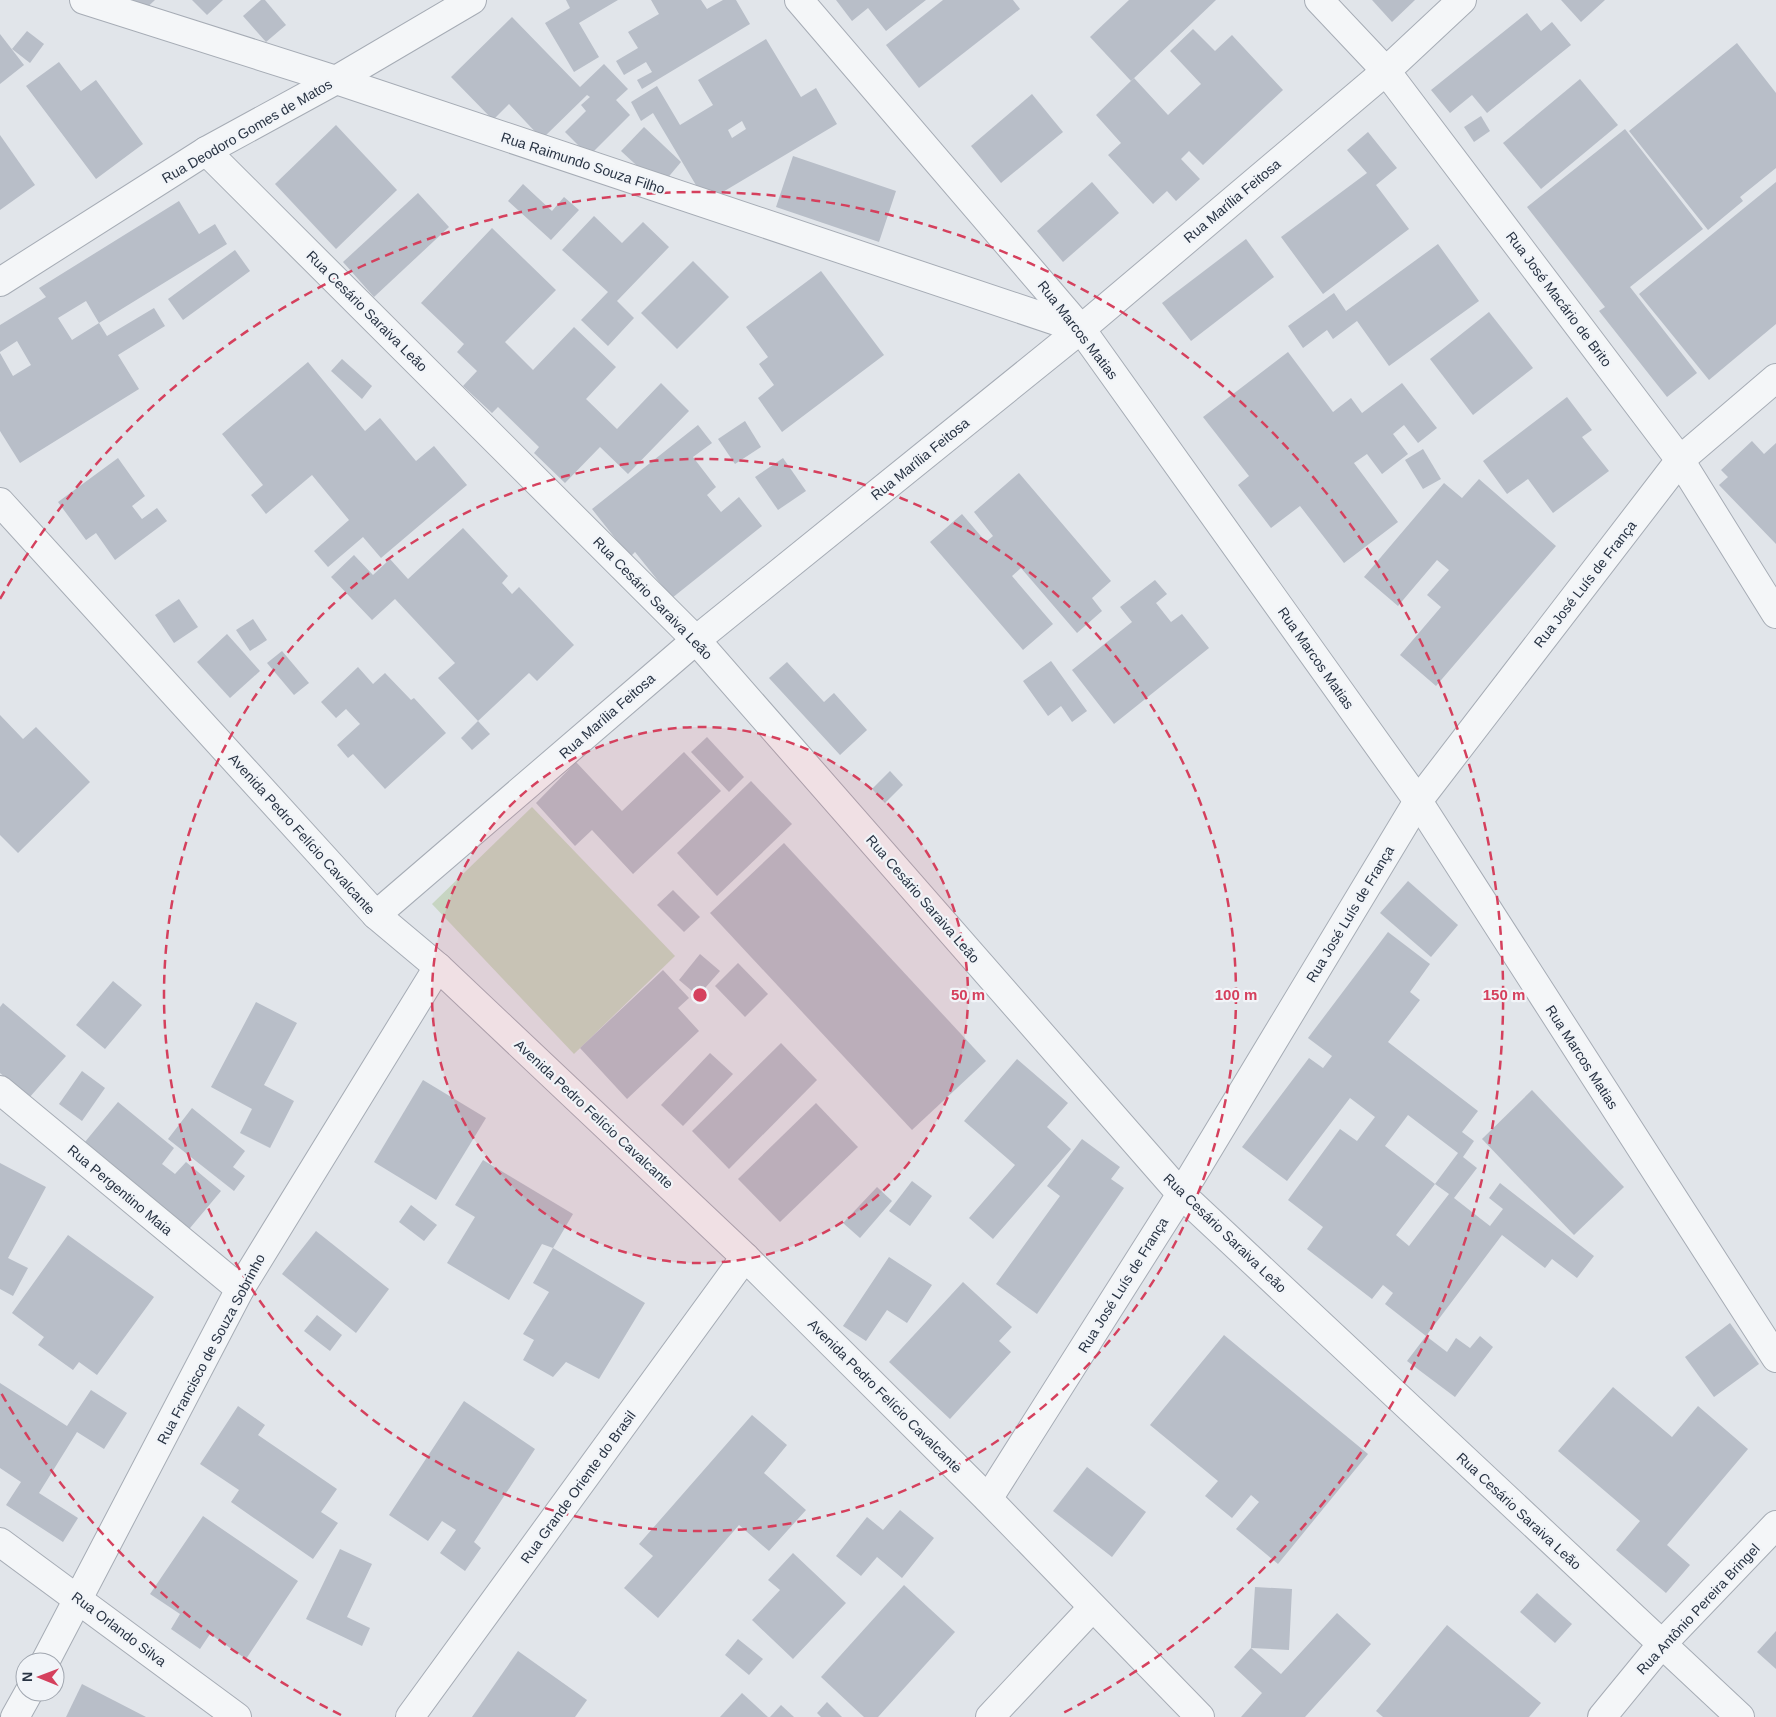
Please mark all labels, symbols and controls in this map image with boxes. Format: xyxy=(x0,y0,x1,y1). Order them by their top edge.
street label: Rua Deodoro Gomes de Matos xyxy=(159,76,335,186)
street label: Rua Raimundo Souza Filho xyxy=(499,129,667,197)
street label: Rua Marília Feitosa xyxy=(1180,156,1284,246)
street label: Rua José Macário de Brito xyxy=(1503,228,1615,370)
street label: Rua Cesário Saraiva Leão xyxy=(303,247,431,375)
street label: Rua Marcos Matias xyxy=(1035,278,1121,382)
street label: Rua Marília Feitosa xyxy=(868,414,972,503)
street label: Rua José Luís de França xyxy=(1531,517,1640,651)
street label: Rua Cesário Saraiva Leão xyxy=(590,533,716,663)
street label: Rua Marcos Matias xyxy=(1275,604,1357,712)
street label: Rua Marília Feitosa xyxy=(556,670,658,762)
street label: Avenida Pedro Felício Cavalcante xyxy=(226,750,379,918)
street label: Rua Cesário Saraiva Leão xyxy=(863,832,983,966)
street label: Rua José Luís de França xyxy=(1303,843,1397,985)
centre of rings xyxy=(691,986,709,1004)
text: 50 m xyxy=(951,986,985,1003)
text: 100 m xyxy=(1215,986,1257,1003)
text: 150 m xyxy=(1483,986,1525,1003)
street label: Rua Marcos Matias xyxy=(1542,1002,1622,1112)
street label: Avenida Pedro Felício Cavalcante xyxy=(512,1036,677,1192)
street label: Rua Pergentino Maia xyxy=(64,1142,176,1239)
street label: Rua Cesário Saraiva Leão xyxy=(1160,1170,1290,1296)
street label: Rua José Luís de França xyxy=(1075,1214,1171,1356)
street label: Rua Francisco de Souza Sobrinho xyxy=(154,1251,268,1447)
street label: Avenida Pedro Felício Cavalcante xyxy=(805,1316,965,1476)
street label: Rua Grande Oriente do Brasil xyxy=(517,1408,639,1566)
street label: Rua Cesário Saraiva Leão xyxy=(1453,1449,1585,1573)
street label: Rua Antônio Pereira Bringel xyxy=(1633,1540,1763,1678)
street label: Rua Orlando Silva xyxy=(69,1588,169,1670)
north arrow xyxy=(15,1652,65,1702)
text: N xyxy=(19,1672,35,1682)

